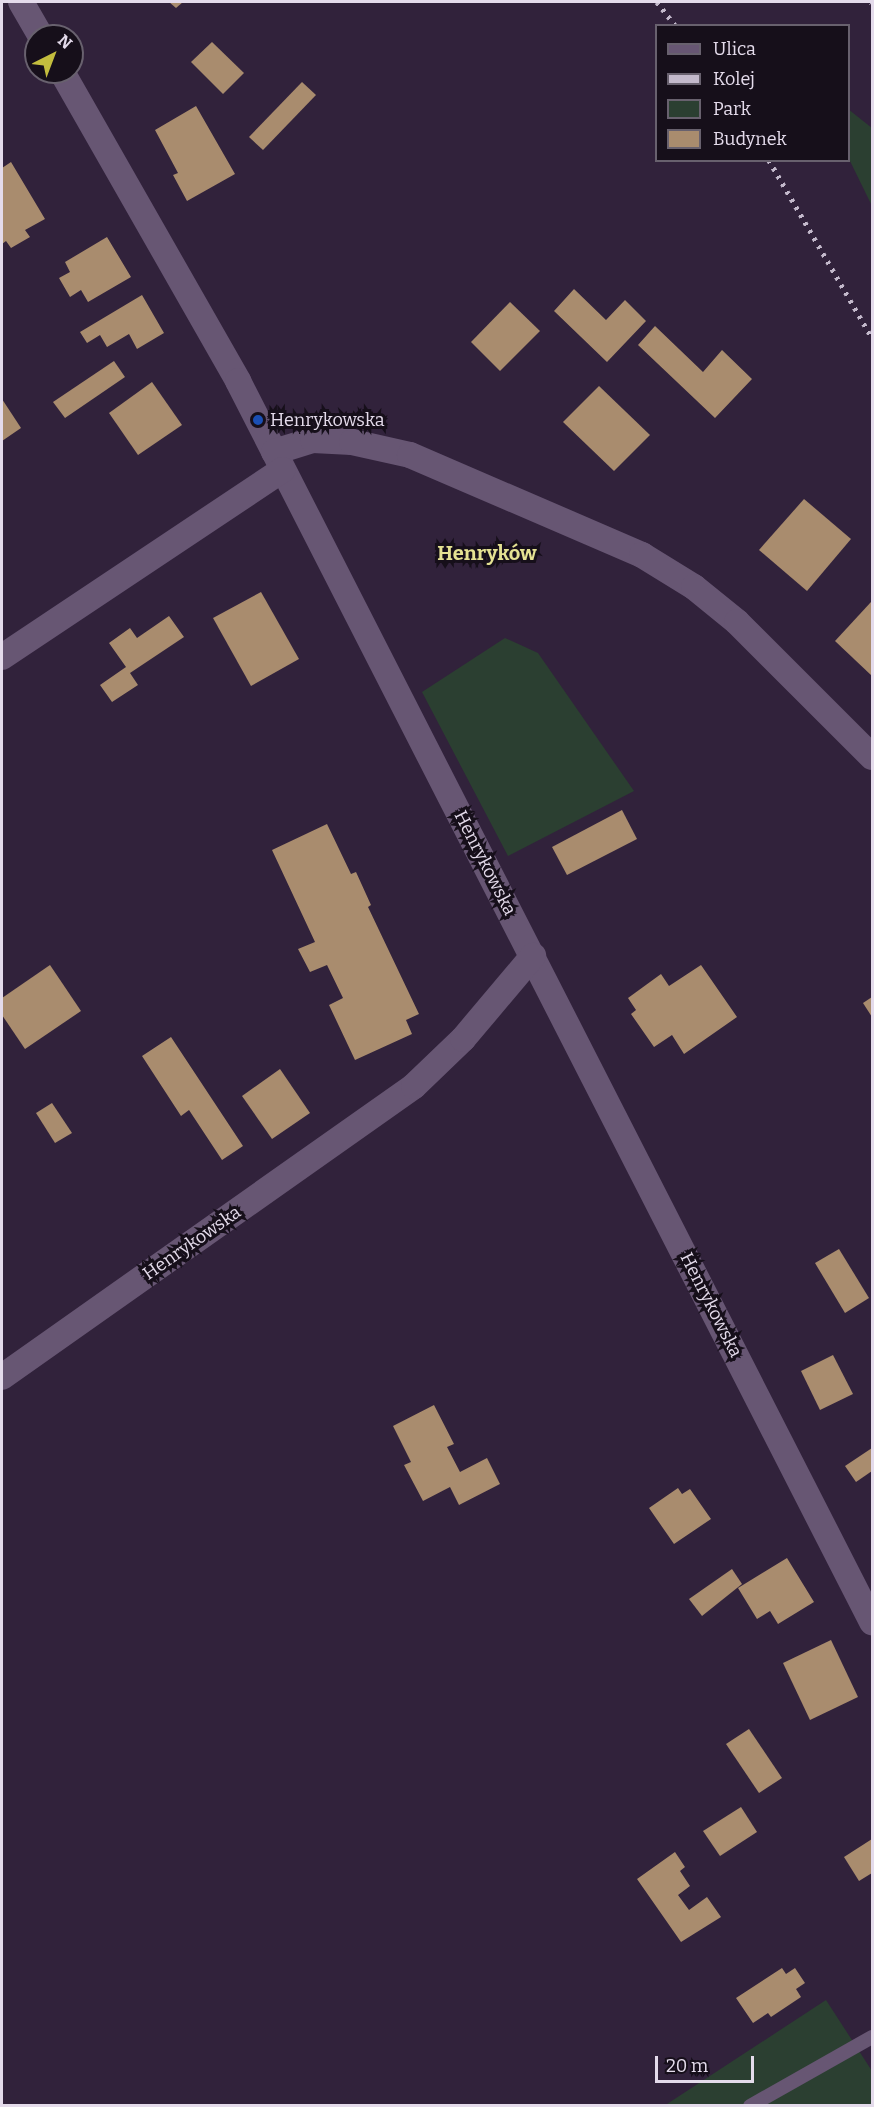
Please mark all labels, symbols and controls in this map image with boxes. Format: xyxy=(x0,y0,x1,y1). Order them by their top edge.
north arrow xyxy=(24,24,84,84)
legend xyxy=(655,24,850,162)
text: N xyxy=(54,31,76,53)
text: Ulica xyxy=(713,38,756,60)
text: Kolej xyxy=(713,68,755,90)
text: Park xyxy=(713,98,751,120)
text: Budynek xyxy=(713,128,787,150)
place label: Henrykowska xyxy=(270,409,385,431)
marker: Henrykowska xyxy=(251,413,265,427)
district label: Henryków xyxy=(437,541,537,565)
street label: Henrykowska xyxy=(449,807,521,919)
street label: Henrykowska xyxy=(139,1201,245,1285)
street label: Henrykowska xyxy=(675,1249,747,1361)
scale bar xyxy=(658,2044,757,2082)
text: 20 m xyxy=(666,2055,708,2077)

